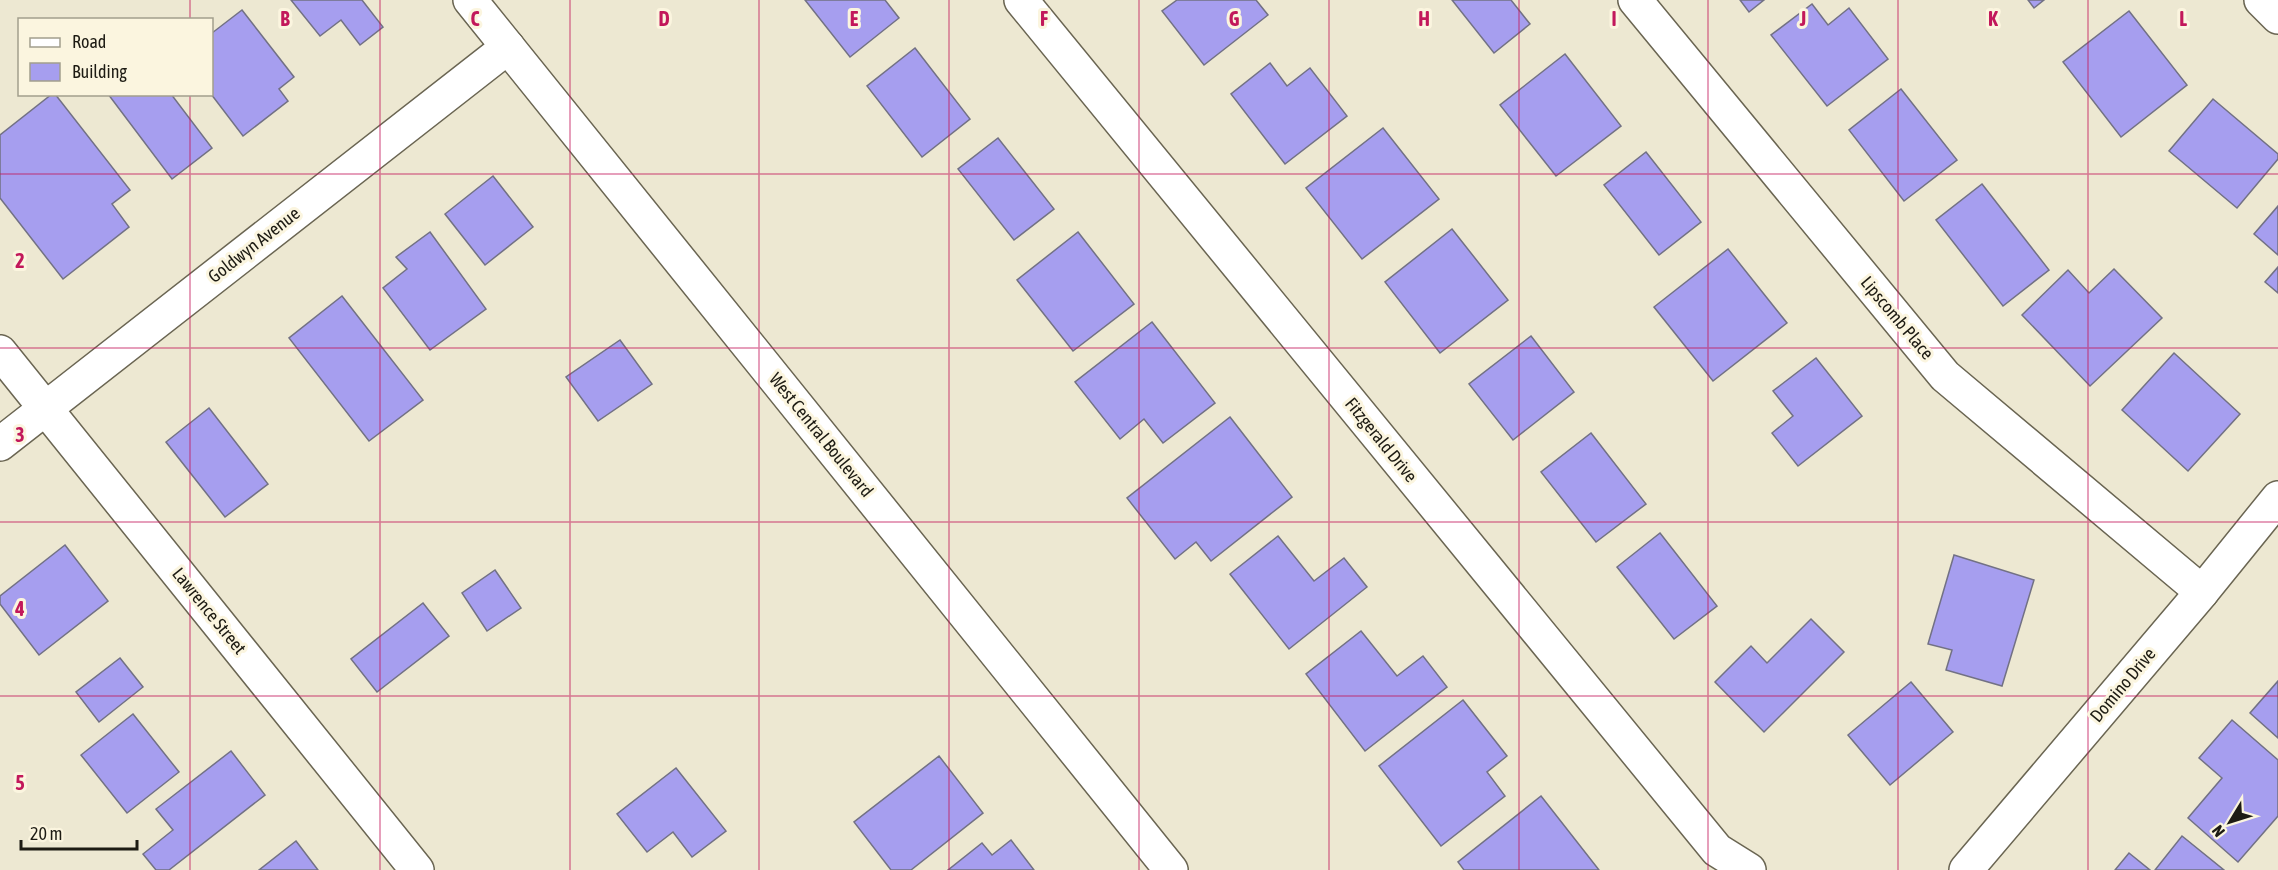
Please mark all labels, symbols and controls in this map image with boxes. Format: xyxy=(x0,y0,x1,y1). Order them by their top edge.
text: B xyxy=(280,7,290,30)
text: C xyxy=(471,7,480,30)
text: D xyxy=(658,7,670,30)
text: E xyxy=(850,7,859,30)
text: F xyxy=(1040,7,1048,30)
text: G xyxy=(1229,7,1240,30)
text: H xyxy=(1418,7,1430,30)
text: I xyxy=(1611,7,1617,30)
text: J xyxy=(1799,7,1806,30)
text: K xyxy=(1988,7,1998,30)
text: L xyxy=(2179,7,2187,30)
legend xyxy=(18,18,213,96)
text: Road xyxy=(72,31,106,52)
text: Building xyxy=(72,61,127,82)
street label: Goldwyn Avenue xyxy=(204,202,304,287)
text: 2 xyxy=(15,249,25,272)
street label: Lipscomb Place xyxy=(1857,272,1938,363)
street label: West Central Boulevard xyxy=(765,369,878,501)
street label: Fitzgerald Drive xyxy=(1341,393,1422,486)
text: 3 xyxy=(15,423,25,446)
street label: Lawrence Street xyxy=(168,563,251,658)
text: 4 xyxy=(14,597,25,620)
street label: Domino Drive xyxy=(2086,643,2160,726)
text: 5 xyxy=(15,771,25,794)
north arrow xyxy=(2200,792,2260,852)
scale bar xyxy=(21,813,136,851)
text: N xyxy=(2208,822,2228,841)
text: 20 m xyxy=(30,823,62,844)

